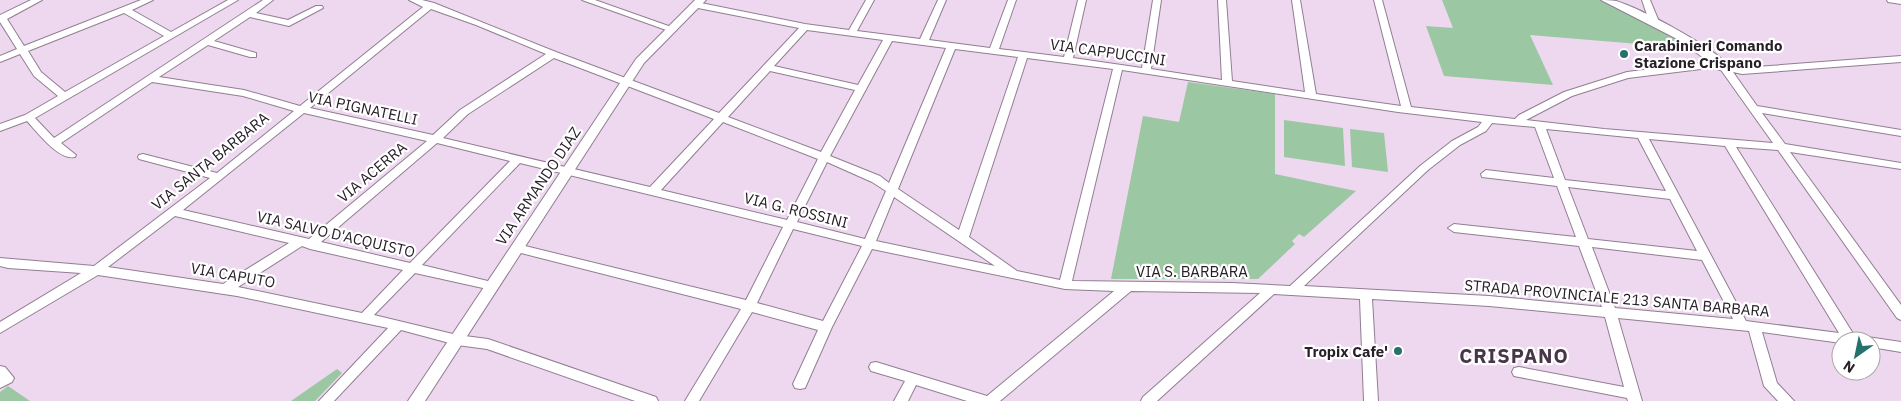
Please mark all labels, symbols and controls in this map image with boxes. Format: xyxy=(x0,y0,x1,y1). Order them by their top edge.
street label: VIA CAPPUCCINI xyxy=(1049,34,1167,70)
place label: Carabinieri Comando Stazione Crispano xyxy=(1634,36,1782,72)
marker: Carabinieri Comando Stazione Crispano xyxy=(1618,48,1630,60)
street label: VIA PIGNATELLI xyxy=(307,87,419,129)
street label: VIA SANTA BARBARA xyxy=(148,108,273,214)
street label: VIA ARMANDO DIAZ xyxy=(491,123,585,249)
street label: VIA ACERRA xyxy=(334,137,411,206)
street label: VIA G. ROSSINI xyxy=(742,188,850,232)
street label: VIA SALVO D'ACQUISTO xyxy=(255,207,417,261)
street label: VIA CAPUTO xyxy=(189,258,277,292)
street label: VIA S. BARBARA xyxy=(1136,262,1248,281)
street label: STRADA PROVINCIALE 213 SANTA BARBARA xyxy=(1464,275,1771,321)
north arrow xyxy=(1831,331,1881,381)
place label: Tropix Cafe' xyxy=(1304,342,1388,361)
district label: CRISPANO xyxy=(1459,342,1569,369)
marker: Tropix Cafe' xyxy=(1392,345,1404,357)
text: N xyxy=(1840,357,1858,377)

